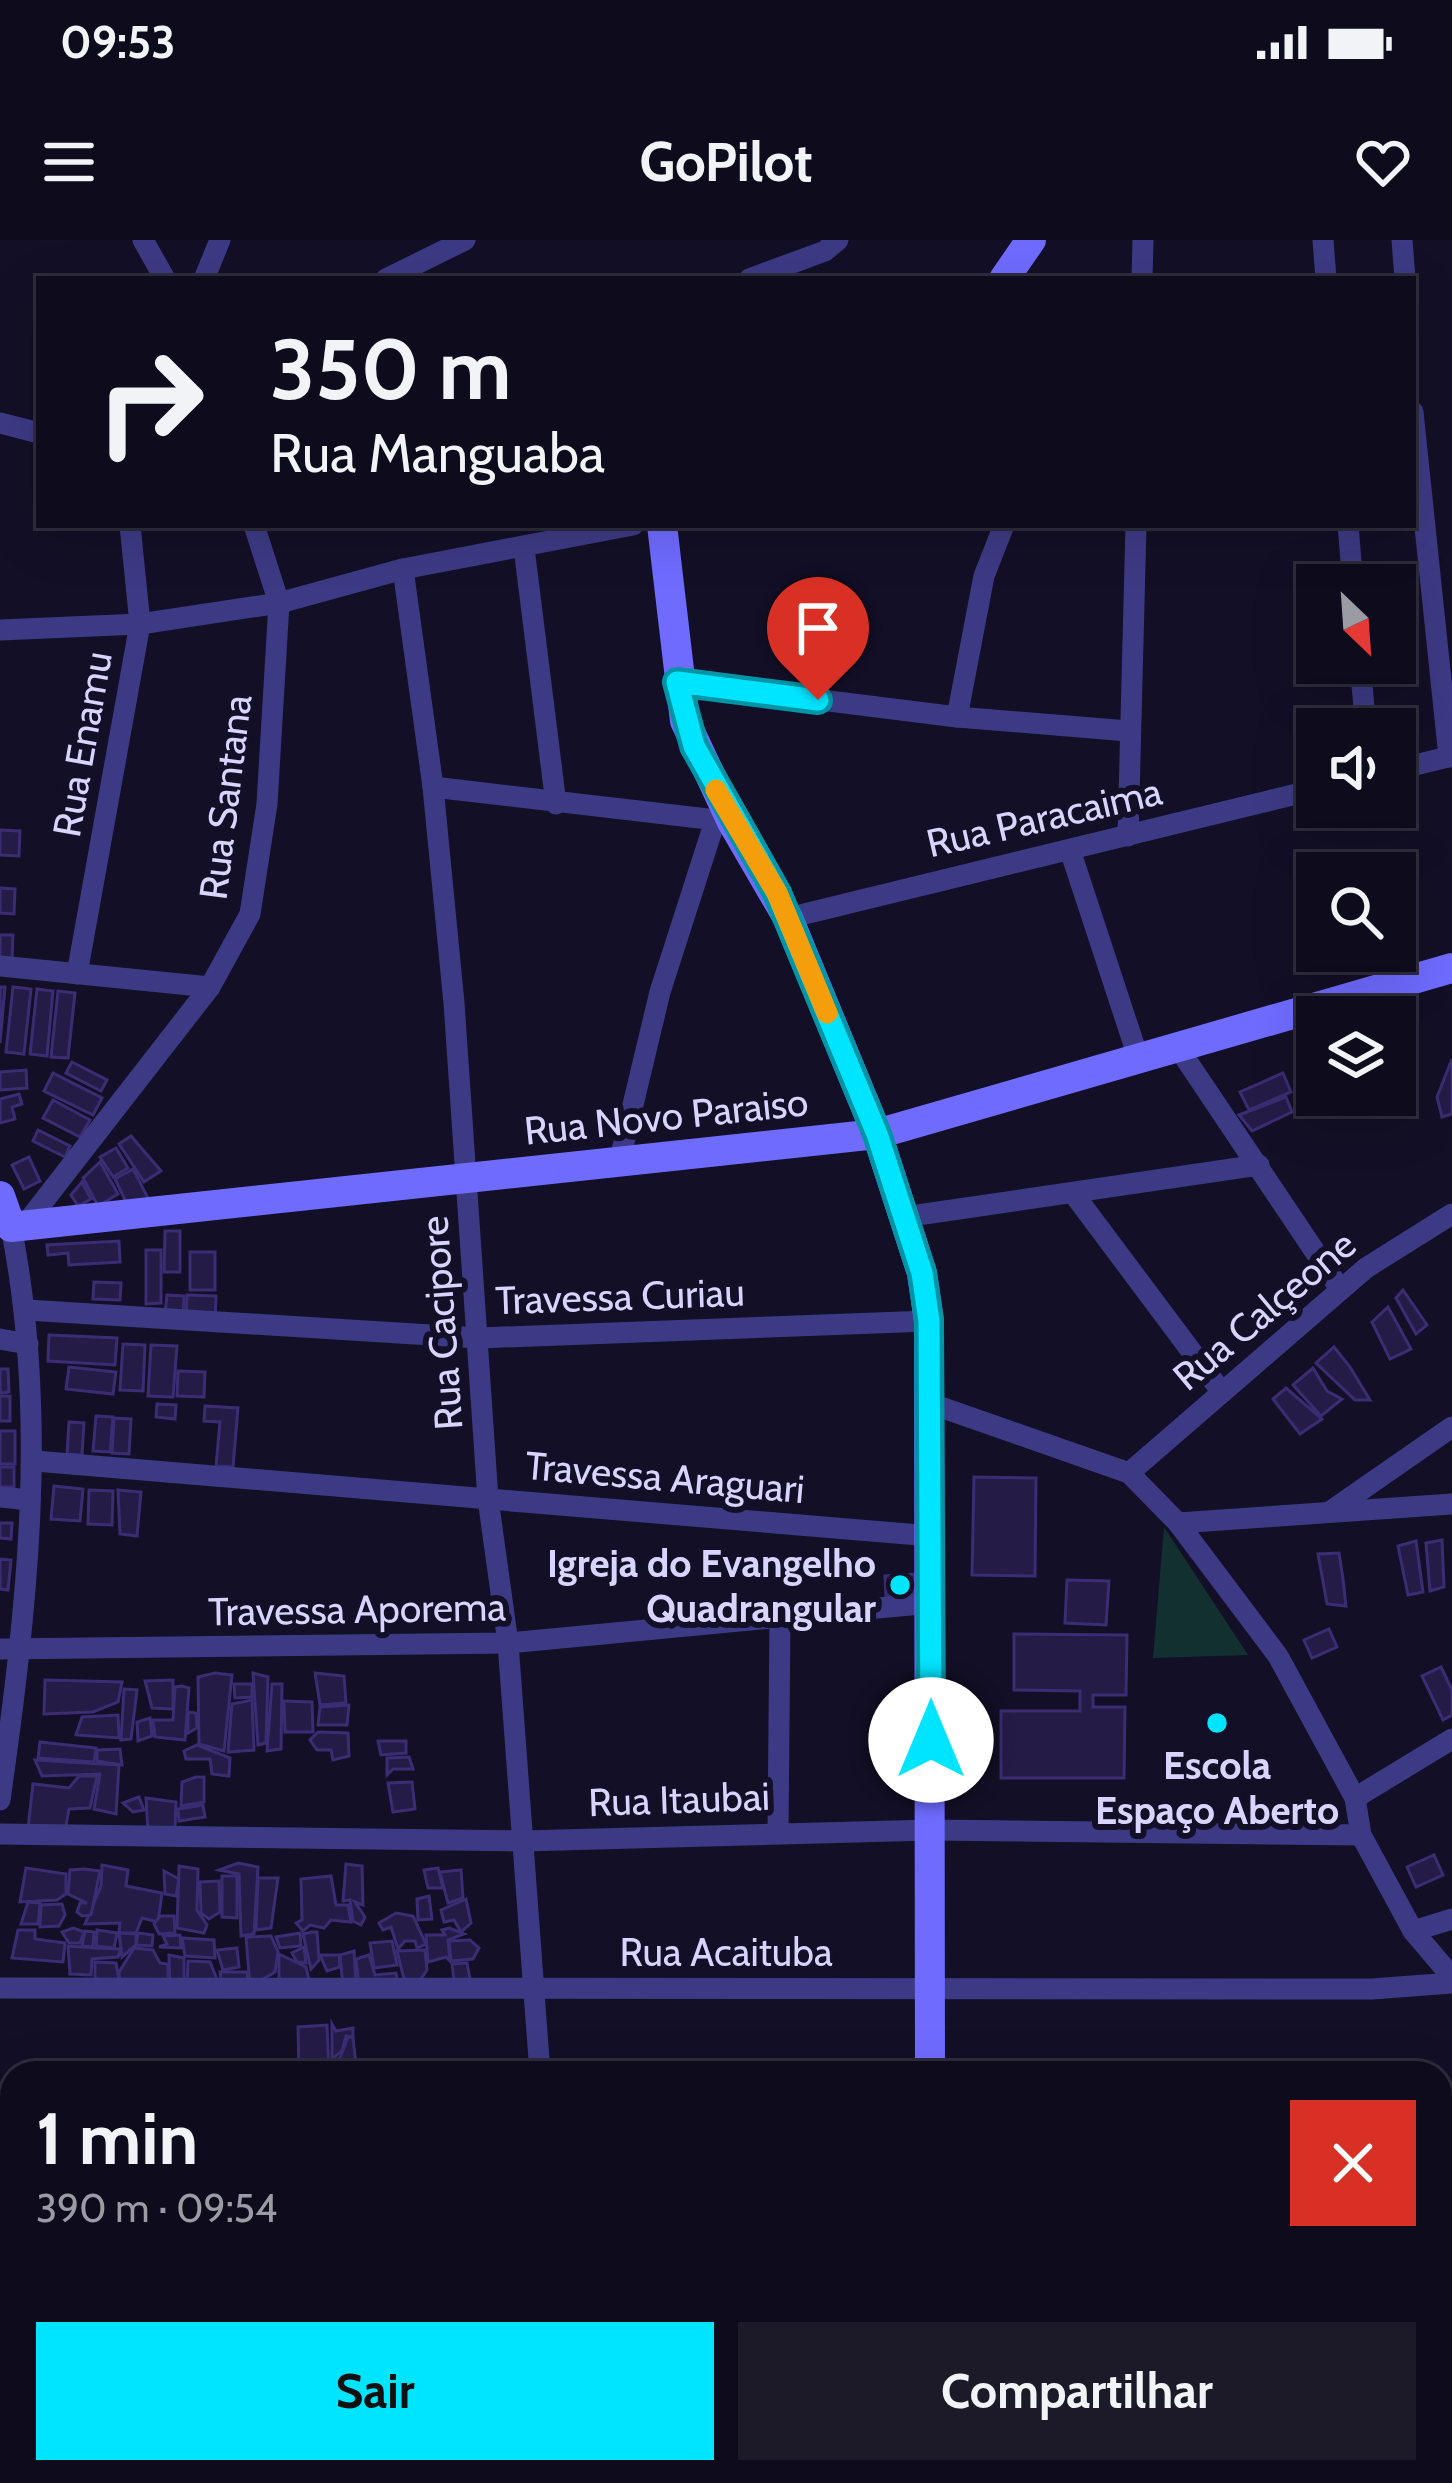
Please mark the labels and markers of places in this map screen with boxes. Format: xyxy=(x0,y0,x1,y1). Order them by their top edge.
pin xyxy=(767,577,869,700)
place label: Igreja do Evangelho Quadrangular xyxy=(547,1539,876,1632)
marker: Igreja do Evangelho Quadrangular xyxy=(887,1572,913,1598)
marker: Escola Espaço Aberto xyxy=(1204,1710,1230,1736)
place label: Escola Espaço Aberto xyxy=(1095,1741,1339,1834)

